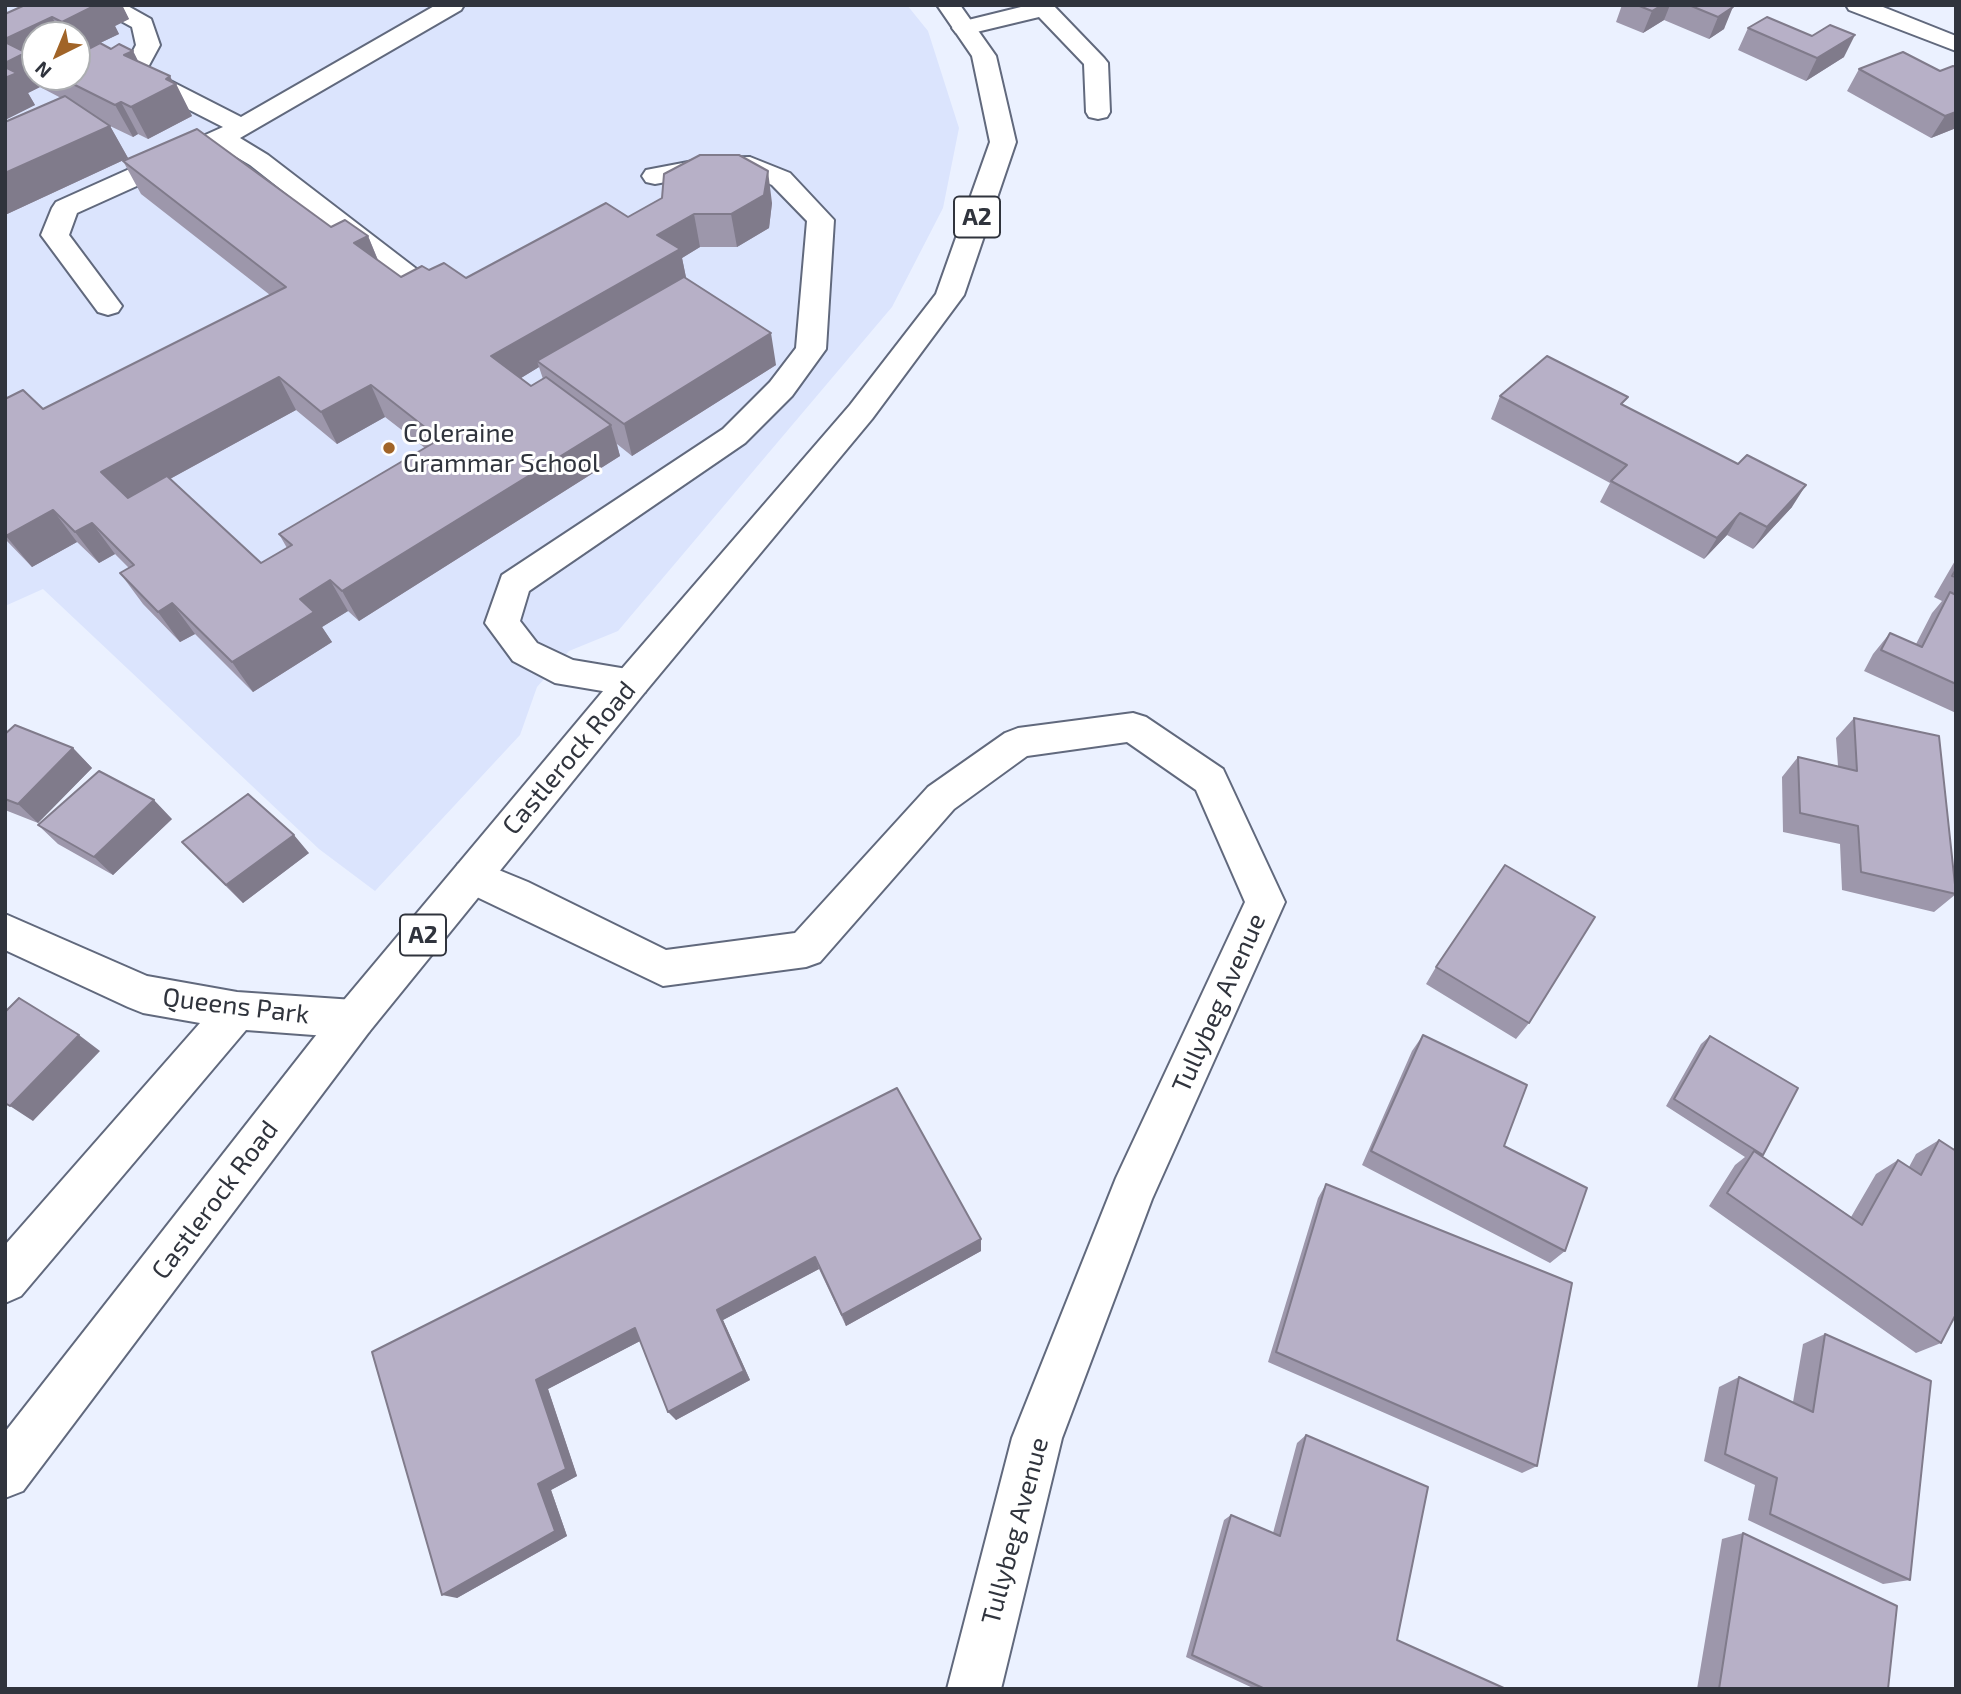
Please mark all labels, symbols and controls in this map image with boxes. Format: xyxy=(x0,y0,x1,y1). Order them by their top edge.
north arrow xyxy=(21,21,91,91)
text: N xyxy=(30,57,56,83)
road number: A2 xyxy=(954,196,1000,238)
place label: Coleraine Grammar School xyxy=(403,417,600,478)
marker: Coleraine Grammar School xyxy=(381,440,397,456)
street label: Castlerock Road xyxy=(496,675,642,841)
street label: Tullybeg Avenue xyxy=(1166,909,1272,1097)
road number: A2 xyxy=(400,915,446,956)
street label: Queens Park xyxy=(161,982,311,1030)
street label: Castlerock Road xyxy=(145,1115,285,1285)
street label: Tullybeg Avenue xyxy=(975,1434,1055,1628)

